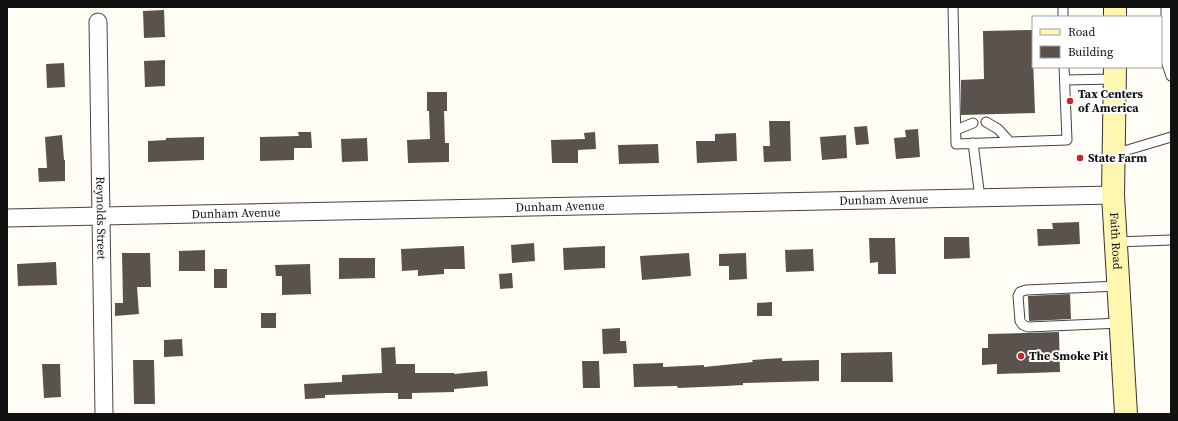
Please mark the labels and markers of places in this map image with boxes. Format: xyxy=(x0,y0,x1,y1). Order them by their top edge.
place label: Tax Centers of America xyxy=(1078,86,1143,116)
marker: Tax Centers of America xyxy=(1065,96,1075,106)
place label: State Farm xyxy=(1088,150,1147,166)
marker: State Farm xyxy=(1075,153,1085,163)
place label: The Smoke Pit xyxy=(1029,348,1109,364)
marker: The Smoke Pit xyxy=(1016,351,1026,361)

